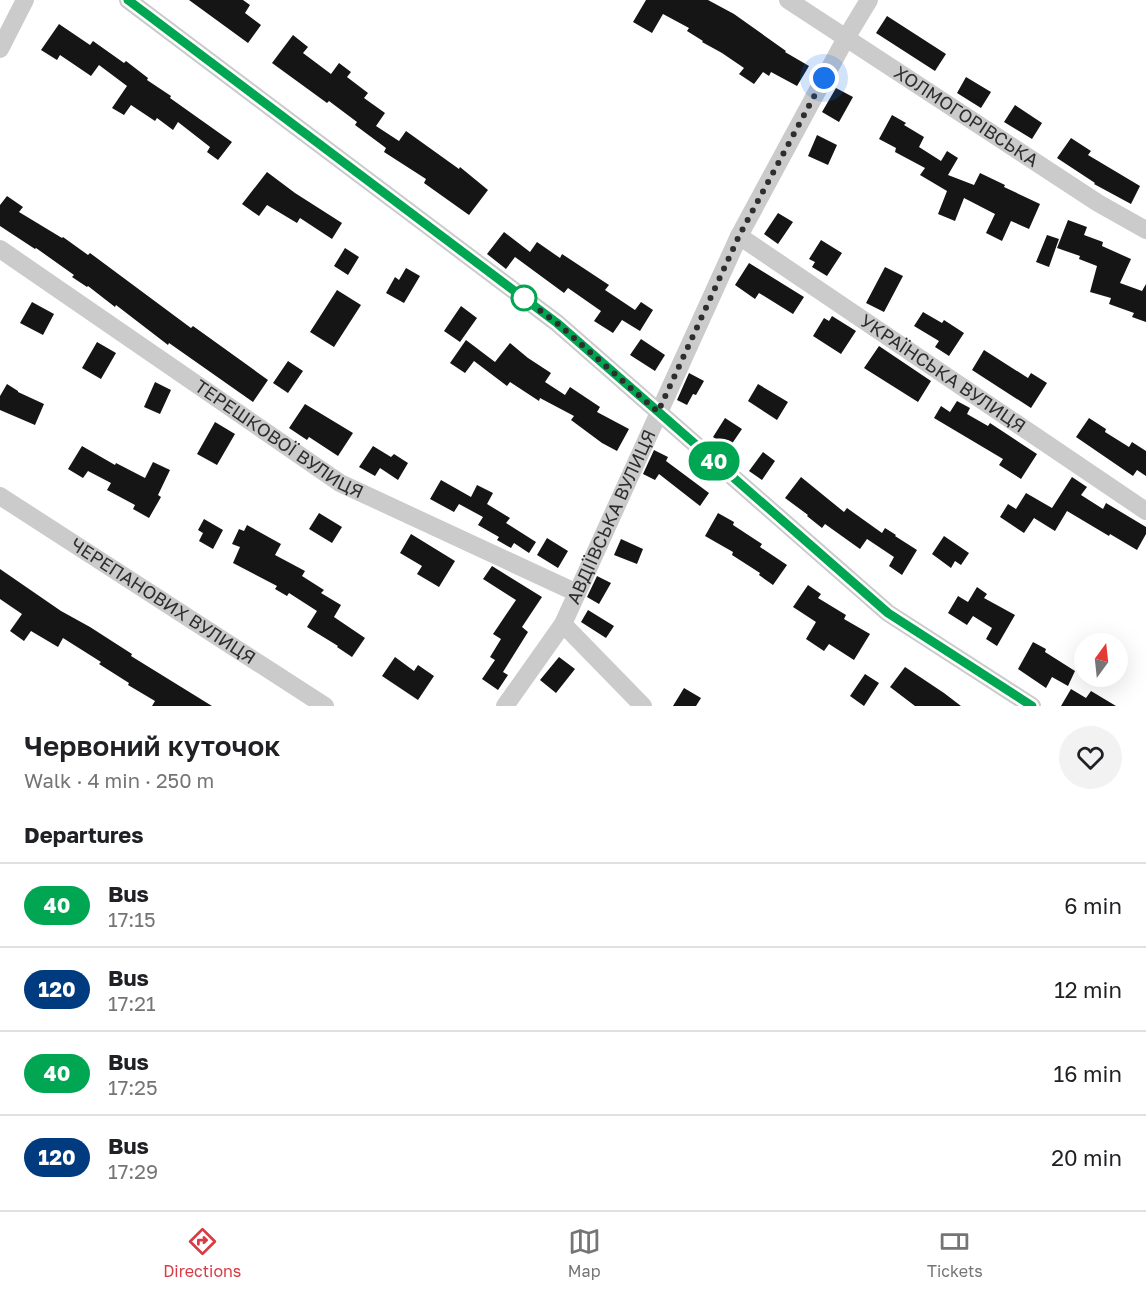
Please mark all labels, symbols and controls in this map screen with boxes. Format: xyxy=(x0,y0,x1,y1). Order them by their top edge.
street label: ХОЛМОГОРІВСЬКА xyxy=(890,61,1043,171)
your location xyxy=(809,63,839,93)
unlabelled marker xyxy=(511,285,537,311)
street label: УКРАЇНСЬКА ВУЛИЦЯ xyxy=(856,309,1030,437)
street label: ТЕРЕШКОВОЇ ВУЛИЦЯ xyxy=(191,374,367,502)
street label: АВДІЇВСЬКА ВУЛИЦЯ xyxy=(562,426,660,607)
line badge: 40 xyxy=(687,442,741,480)
text: 40 xyxy=(701,448,727,474)
street label: ЧЕРЕПАНОВИХ ВУЛИЦЯ xyxy=(67,533,260,668)
north arrow xyxy=(1074,633,1128,687)
map controls xyxy=(1074,633,1128,687)
button: heart xyxy=(1059,726,1122,789)
text: Червоний куточок xyxy=(24,729,280,762)
text: Walk · 4 min · 250 m xyxy=(24,768,214,792)
text: Departures xyxy=(24,821,143,848)
text: Bus xyxy=(108,880,149,907)
text: 40 xyxy=(44,892,70,918)
text: 6 min xyxy=(1064,892,1122,919)
text: 17:15 xyxy=(108,907,156,931)
text: Bus xyxy=(108,964,149,991)
text: 120 xyxy=(38,976,76,1002)
text: 12 min xyxy=(1054,976,1122,1003)
text: 17:21 xyxy=(108,991,156,1015)
text: Bus xyxy=(108,1048,149,1075)
text: 40 xyxy=(44,1060,70,1086)
text: 16 min xyxy=(1054,1060,1122,1087)
text: 17:25 xyxy=(108,1075,158,1099)
text: Bus xyxy=(108,1132,149,1159)
text: 120 xyxy=(38,1144,76,1170)
text: 20 min xyxy=(1051,1144,1122,1171)
text: 17:29 xyxy=(108,1159,158,1183)
tab: Directions xyxy=(163,1225,241,1281)
tab: Map xyxy=(568,1225,601,1281)
tab: Tickets xyxy=(927,1225,983,1281)

